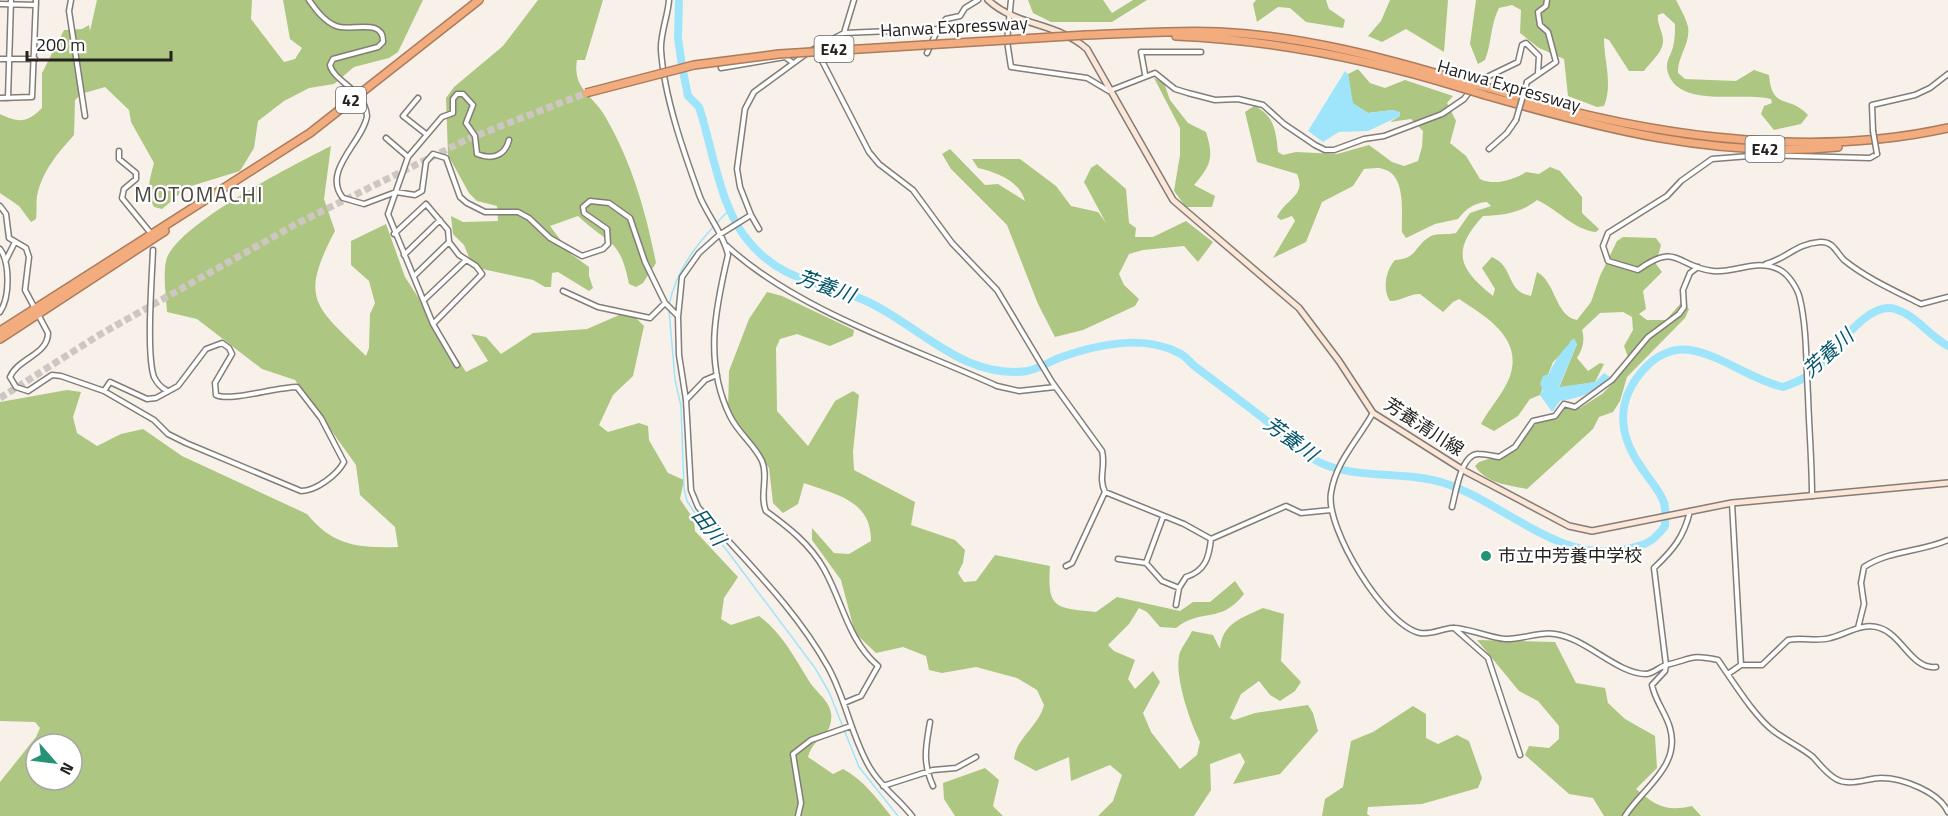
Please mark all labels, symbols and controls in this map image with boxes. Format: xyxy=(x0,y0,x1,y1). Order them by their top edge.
street label: Hanwa Expressway xyxy=(879,9,1029,44)
scale bar xyxy=(27,24,171,62)
text: 200 m xyxy=(36,31,85,58)
road number: E42 xyxy=(814,36,854,62)
street label: Hanwa Expressway xyxy=(1434,52,1584,119)
road number: 42 xyxy=(336,87,366,113)
road number: E42 xyxy=(1746,136,1784,162)
district label: MOTOMACHI xyxy=(134,178,264,210)
water label: 芳養川 xyxy=(793,261,862,311)
water label: 芳養川 xyxy=(1795,320,1862,384)
street label: 芳養清川線 xyxy=(1379,391,1469,462)
water label: 芳養川 xyxy=(1258,408,1326,470)
water label: 田川 xyxy=(685,501,735,554)
place label: 市立中芳養中学校 xyxy=(1498,542,1642,569)
marker: 市立中芳養中学校 xyxy=(1479,549,1493,563)
north arrow xyxy=(24,732,84,792)
text: N xyxy=(54,759,80,780)

